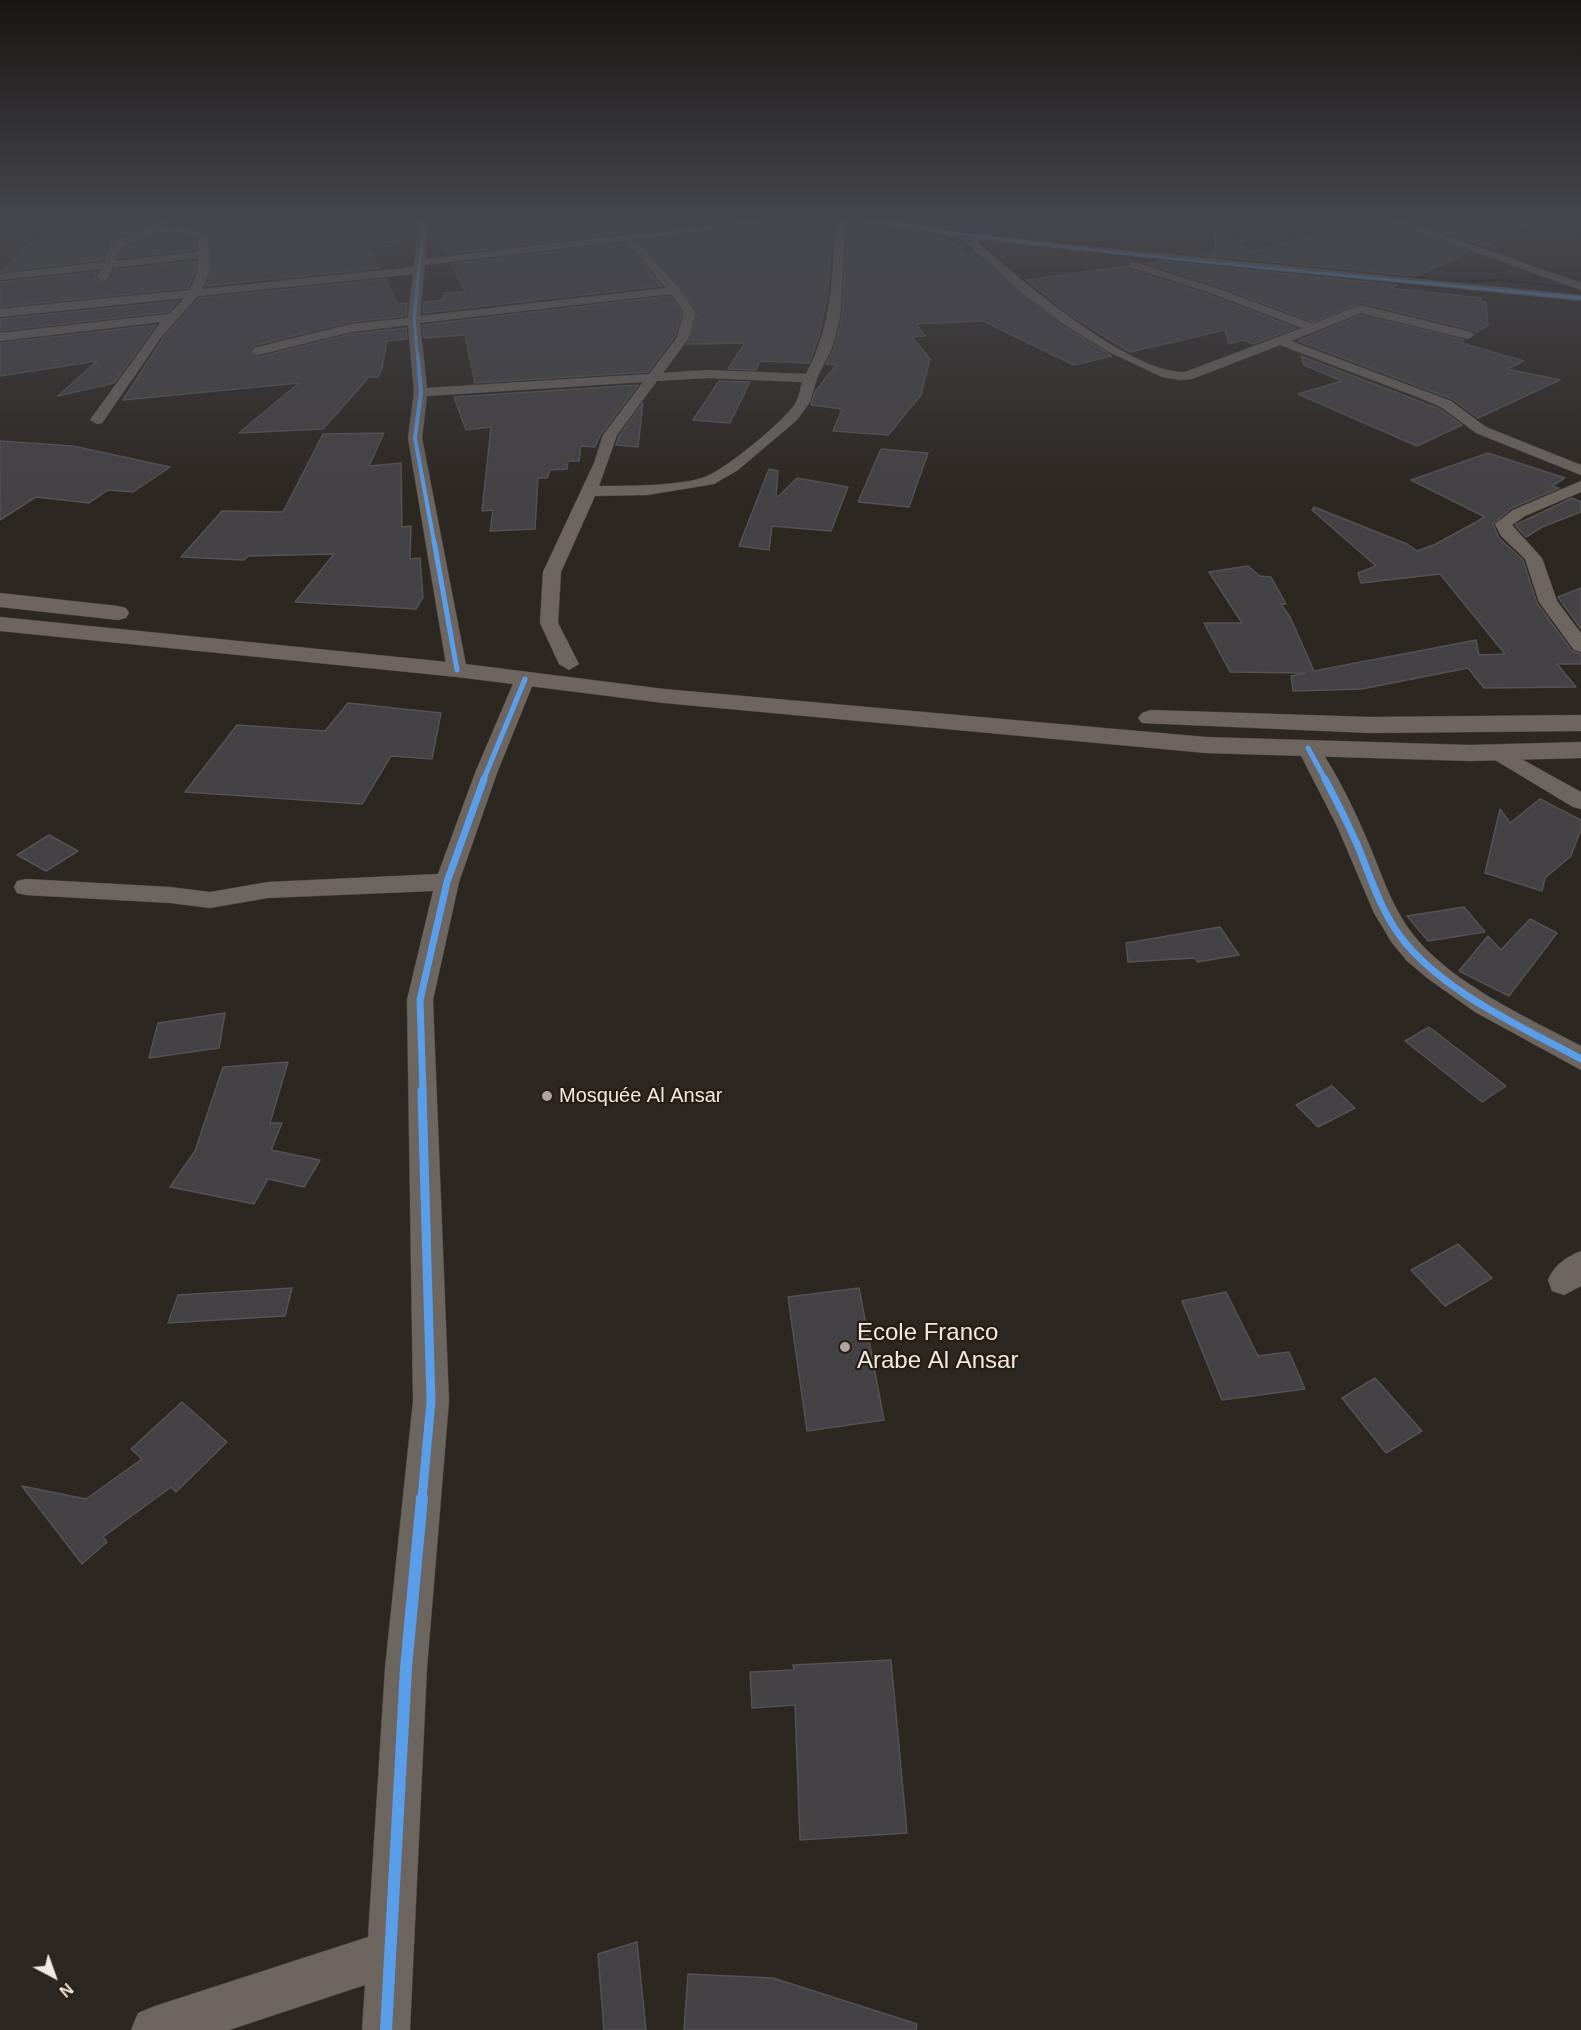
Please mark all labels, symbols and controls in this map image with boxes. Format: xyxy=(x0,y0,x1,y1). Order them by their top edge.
place label: Mosquée Al Ansar xyxy=(559,1084,722,1108)
marker: Mosquée Al Ansar xyxy=(540,1089,554,1103)
place label: Ecole Franco Arabe Al Ansar xyxy=(857,1319,1018,1375)
marker: Ecole Franco Arabe Al Ansar xyxy=(838,1340,852,1354)
north arrow xyxy=(24,1946,84,2006)
text: N xyxy=(56,1980,76,2000)

